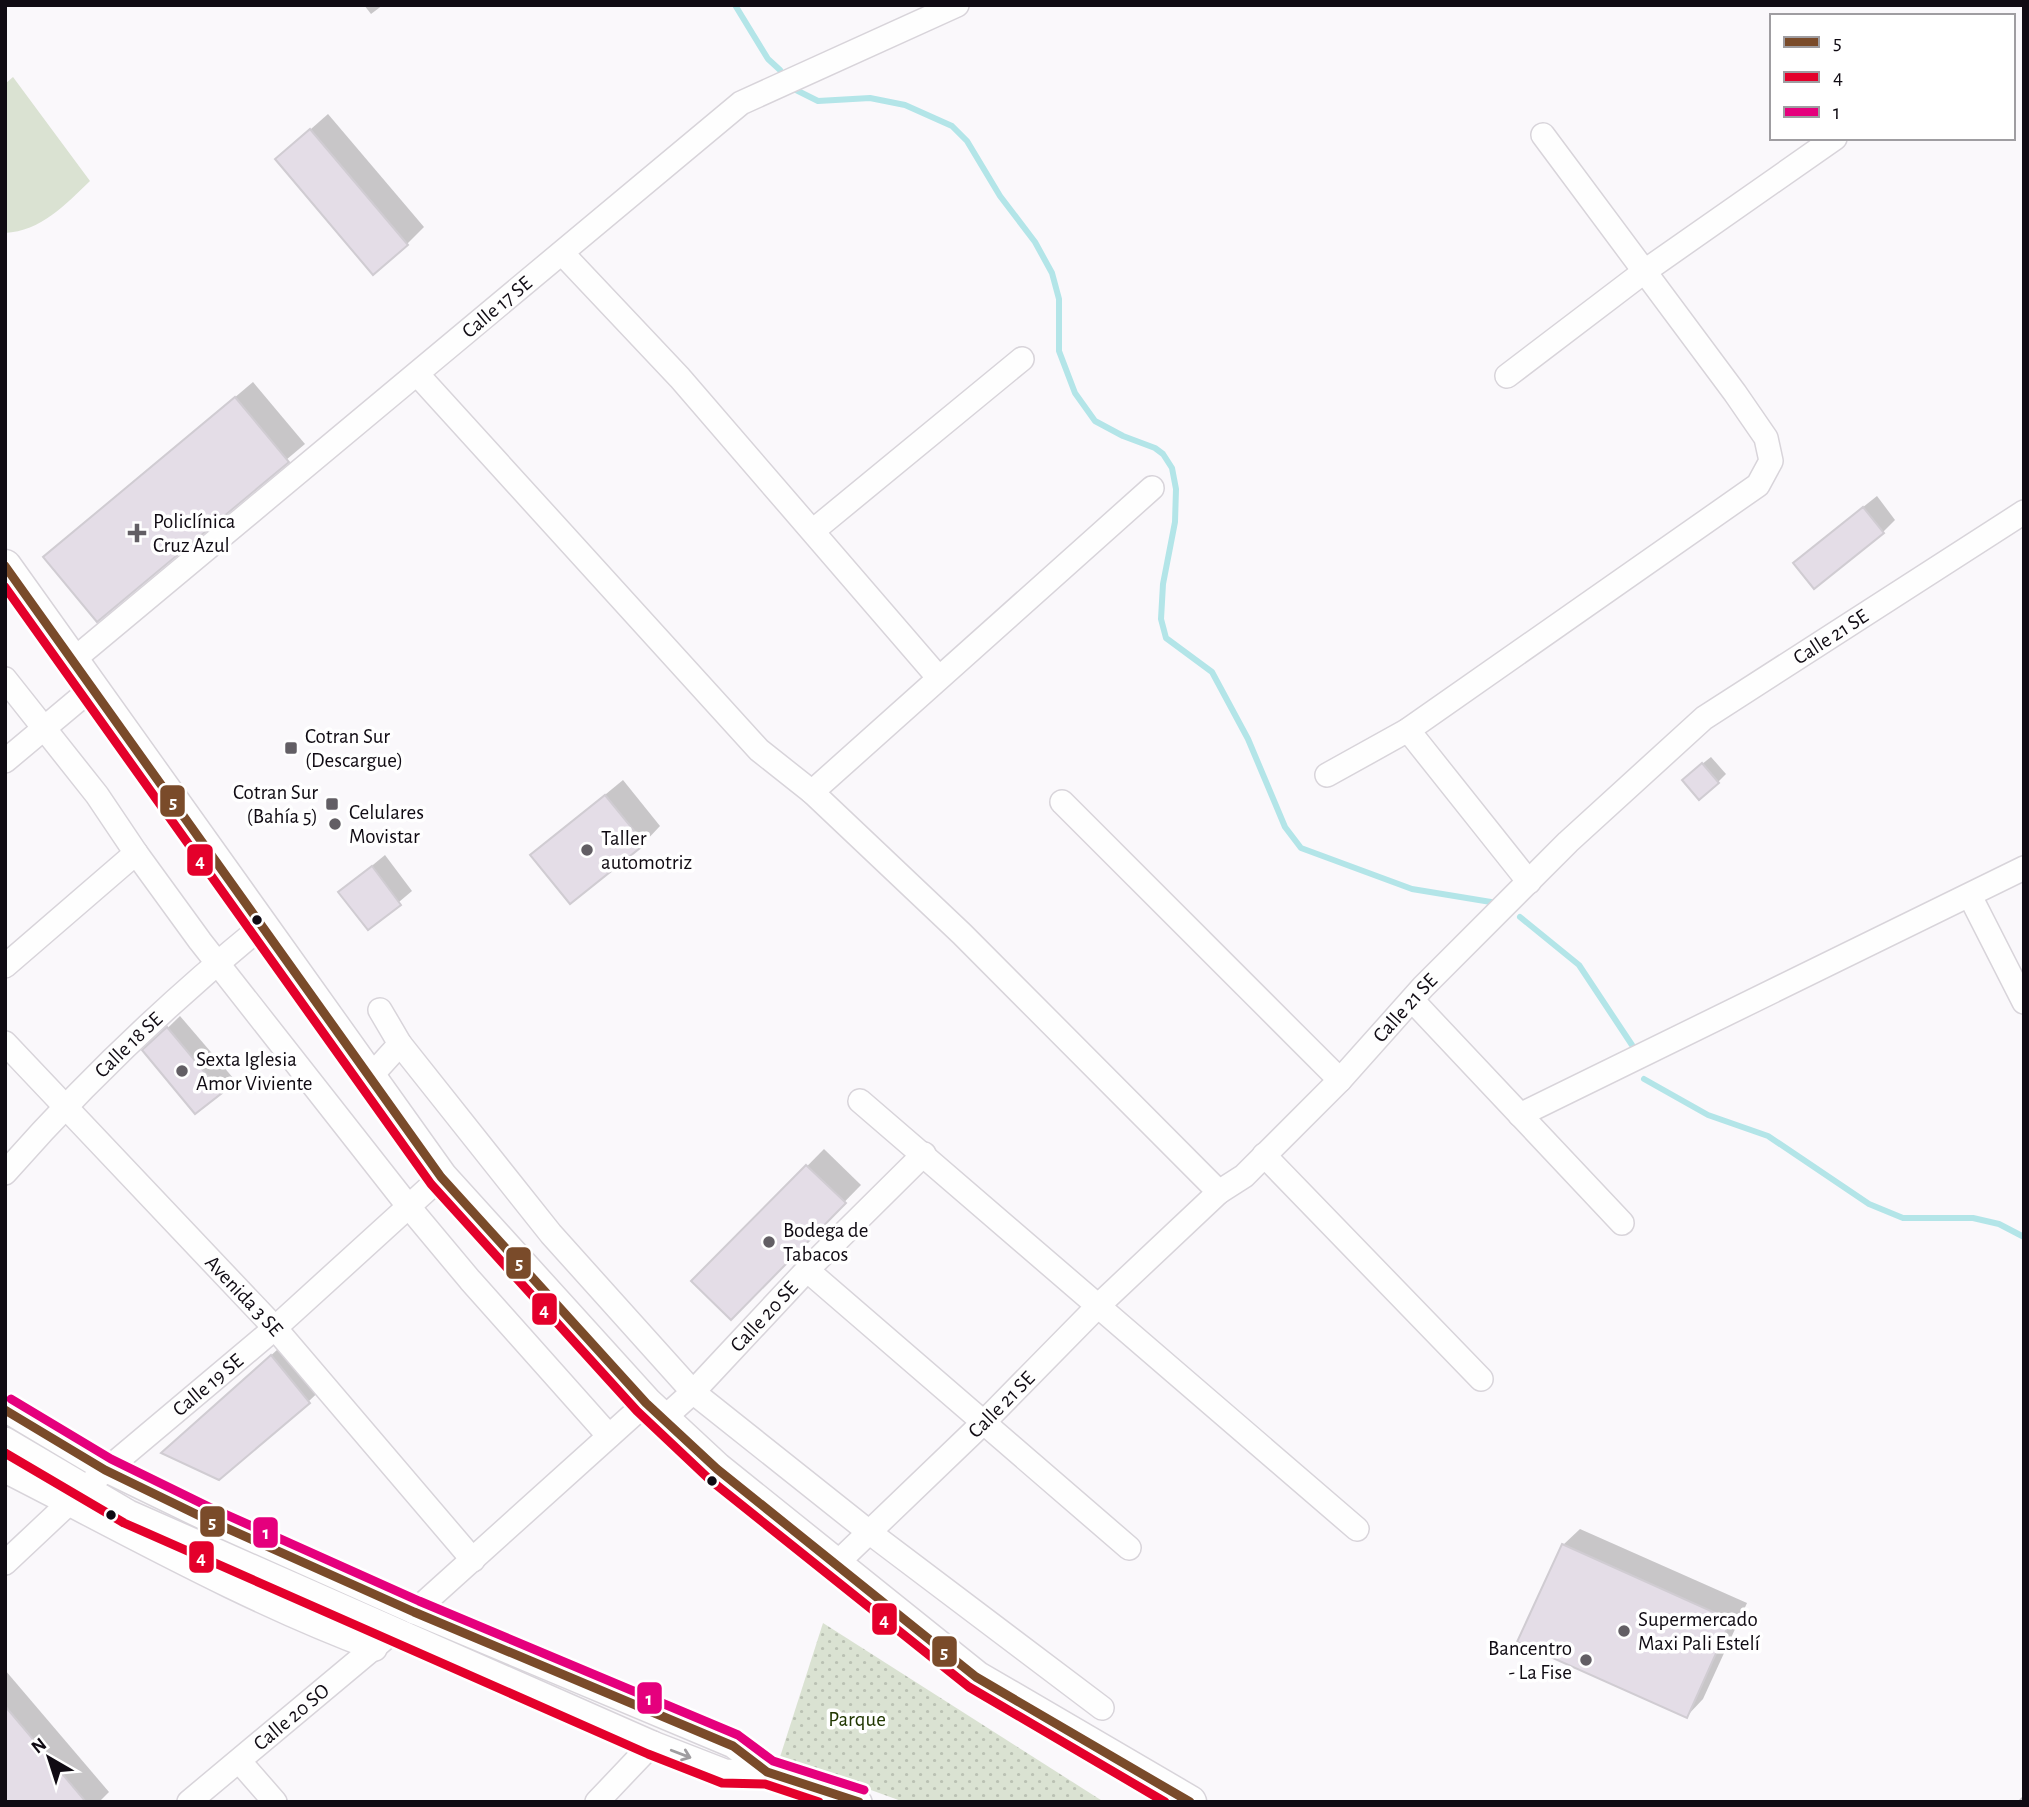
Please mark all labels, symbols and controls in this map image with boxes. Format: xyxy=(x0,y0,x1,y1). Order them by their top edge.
legend xyxy=(1770,14,2015,140)
text: 5 xyxy=(1833,32,1842,53)
text: 4 xyxy=(1833,67,1843,88)
text: 1 xyxy=(1833,102,1840,123)
street label: Calle 17 SE xyxy=(458,272,536,342)
place label: Policlínica Cruz Azul xyxy=(153,511,236,556)
marker: Policlínica Cruz Azul xyxy=(127,523,147,543)
street label: Calle 21 SE xyxy=(1789,605,1872,668)
place label: Cotran Sur (Descargue) xyxy=(305,726,403,771)
marker: Cotran Sur (Descargue) xyxy=(283,740,299,756)
place label: Cotran Sur (Bahía 5) xyxy=(233,782,318,827)
line badge: 5 xyxy=(159,784,186,818)
text: 5 xyxy=(169,793,177,812)
marker: Cotran Sur (Bahía 5) xyxy=(324,796,340,812)
place label: Celulares Movistar xyxy=(349,802,424,847)
marker: Celulares Movistar xyxy=(327,816,343,832)
place label: Taller automotriz xyxy=(601,828,692,873)
marker: Taller automotriz xyxy=(579,842,595,858)
line badge: 4 xyxy=(186,843,214,877)
text: 4 xyxy=(195,852,205,871)
unlabelled marker xyxy=(250,913,264,927)
street label: Calle 21 SE xyxy=(1369,969,1441,1046)
street label: Calle 18 SE xyxy=(90,1008,166,1082)
place label: Sexta Iglesia Amor Viviente xyxy=(196,1049,313,1094)
marker: Sexta Iglesia Amor Viviente xyxy=(174,1063,190,1079)
place label: Bodega de Tabacos xyxy=(783,1220,868,1265)
marker: Bodega de Tabacos xyxy=(761,1234,777,1250)
line badge: 5 xyxy=(505,1246,532,1280)
street label: Avenida 3 SE xyxy=(202,1251,287,1340)
text: 5 xyxy=(515,1254,523,1273)
street label: Calle 20 SE xyxy=(726,1277,802,1356)
line badge: 4 xyxy=(531,1292,558,1326)
text: 4 xyxy=(539,1301,549,1320)
street label: Calle 19 SE xyxy=(168,1349,247,1420)
street label: Calle 21 SE xyxy=(964,1367,1038,1442)
unlabelled marker xyxy=(705,1474,719,1488)
line badge: 5 xyxy=(199,1505,226,1538)
unlabelled marker xyxy=(104,1508,118,1522)
text: 5 xyxy=(208,1513,216,1532)
line badge: 1 xyxy=(252,1516,279,1549)
text: 1 xyxy=(263,1524,269,1543)
line badge: 4 xyxy=(188,1540,215,1574)
text: 4 xyxy=(196,1549,206,1568)
line badge: 4 xyxy=(871,1602,898,1636)
place label: Supermercado Maxi Pali Estelí xyxy=(1638,1609,1761,1654)
text: 4 xyxy=(879,1611,889,1630)
marker: Supermercado Maxi Pali Estelí xyxy=(1616,1623,1632,1639)
line badge: 5 xyxy=(931,1635,958,1668)
place label: Bancentro - La Fise xyxy=(1488,1638,1572,1683)
text: 5 xyxy=(940,1643,948,1662)
marker: Bancentro - La Fise xyxy=(1578,1652,1594,1668)
street label: Calle 20 SO xyxy=(249,1679,333,1754)
line badge: 1 xyxy=(636,1681,663,1715)
text: 1 xyxy=(646,1690,652,1709)
park label: Parque xyxy=(828,1709,886,1730)
north arrow xyxy=(14,1723,84,1793)
text: N xyxy=(28,1734,50,1757)
one-way arrow xyxy=(670,1748,692,1761)

